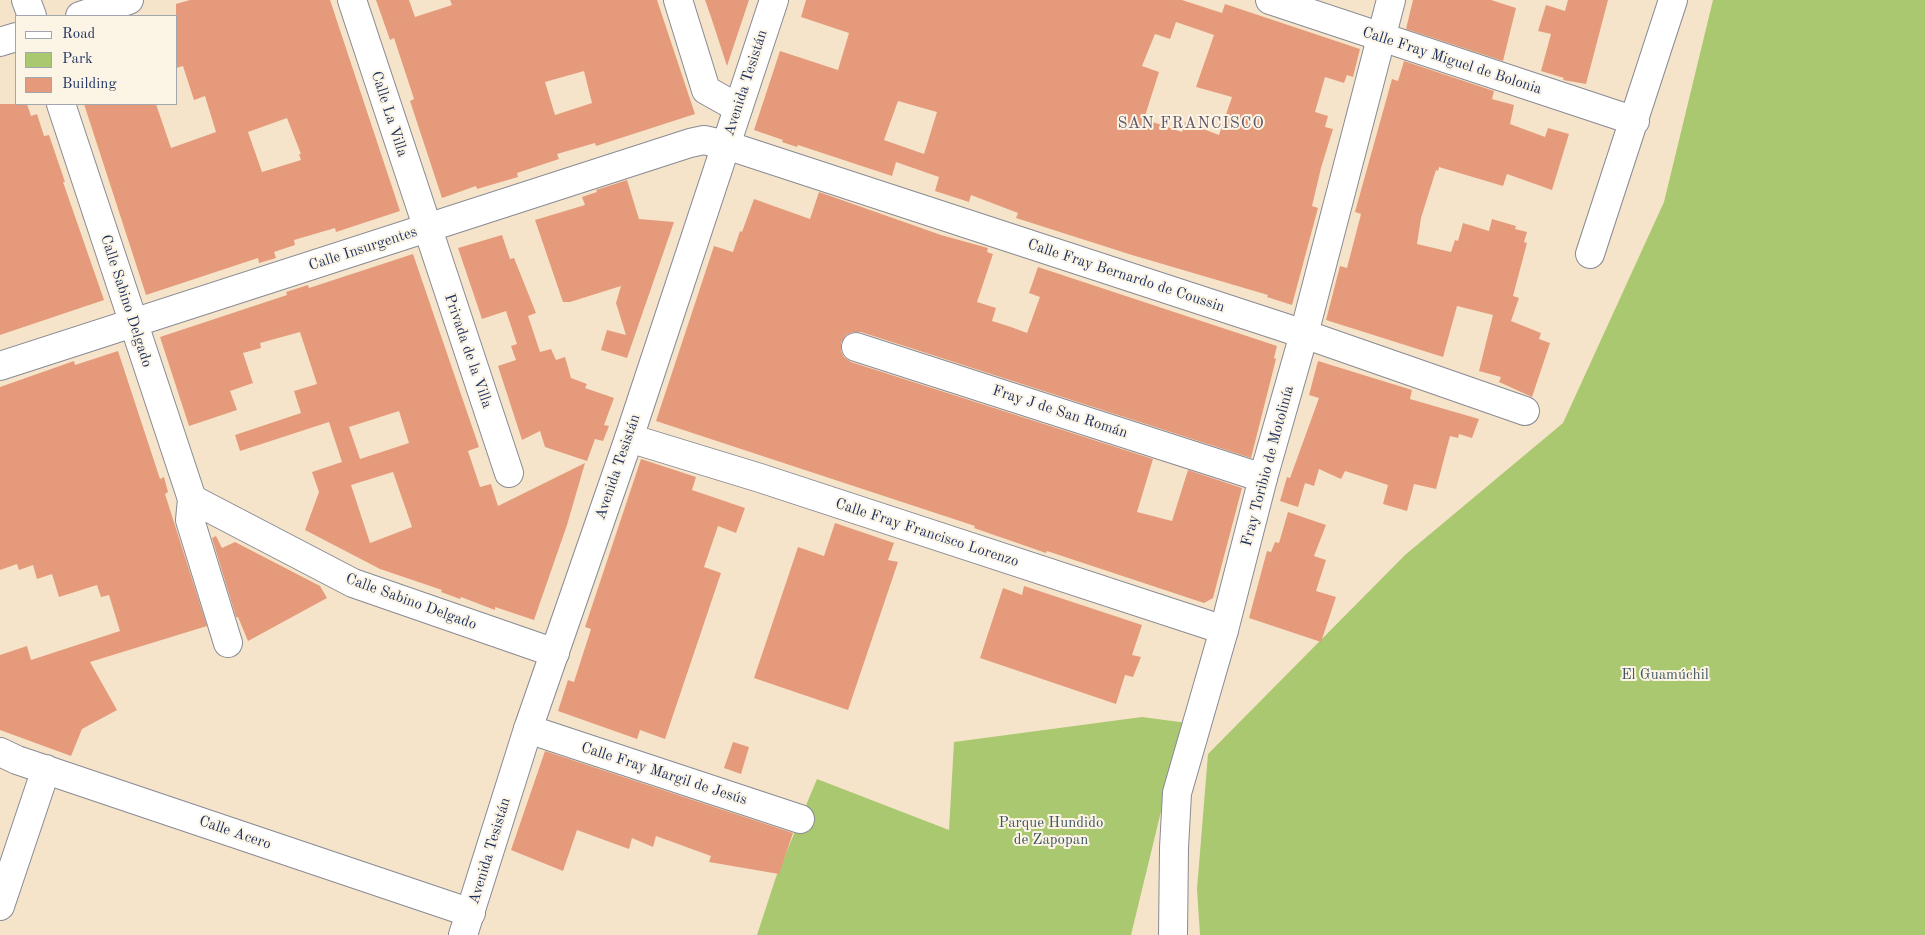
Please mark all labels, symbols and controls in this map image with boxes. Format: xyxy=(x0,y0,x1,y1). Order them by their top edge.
legend xyxy=(15,15,178,105)
street label: Calle Fray Miguel de Bolonia xyxy=(1360,23,1544,99)
text: Road xyxy=(62,27,95,42)
street label: Avenida Tesistán xyxy=(720,28,772,138)
text: Park xyxy=(62,52,93,67)
street label: Calle La Villa xyxy=(367,69,411,159)
text: Building xyxy=(62,77,117,92)
district label: SAN FRANCISCO xyxy=(1116,114,1266,134)
street label: Calle Insurgentes xyxy=(306,223,420,275)
street label: Calle Sabino Delgado xyxy=(96,232,156,370)
street label: Calle Fray Bernardo de Coussin xyxy=(1025,236,1227,316)
street label: Privada de la Villa xyxy=(440,291,496,411)
street label: Fray J de San Román xyxy=(990,382,1130,442)
street label: Fray Toribio de Motolinía xyxy=(1238,384,1298,548)
street label: Avenida Tesistán xyxy=(591,412,645,522)
street label: Calle Fray Francisco Lorenzo xyxy=(833,495,1021,571)
street label: Calle Sabino Delgado xyxy=(343,570,479,634)
park label: El Guamúchil xyxy=(1621,666,1709,684)
street label: Calle Fray Margil de Jesús xyxy=(579,739,749,809)
street label: Avenida Tesistán xyxy=(465,795,515,907)
street label: Calle Acero xyxy=(197,812,273,854)
park label: Parque Hundido de Zapopan xyxy=(999,814,1103,849)

